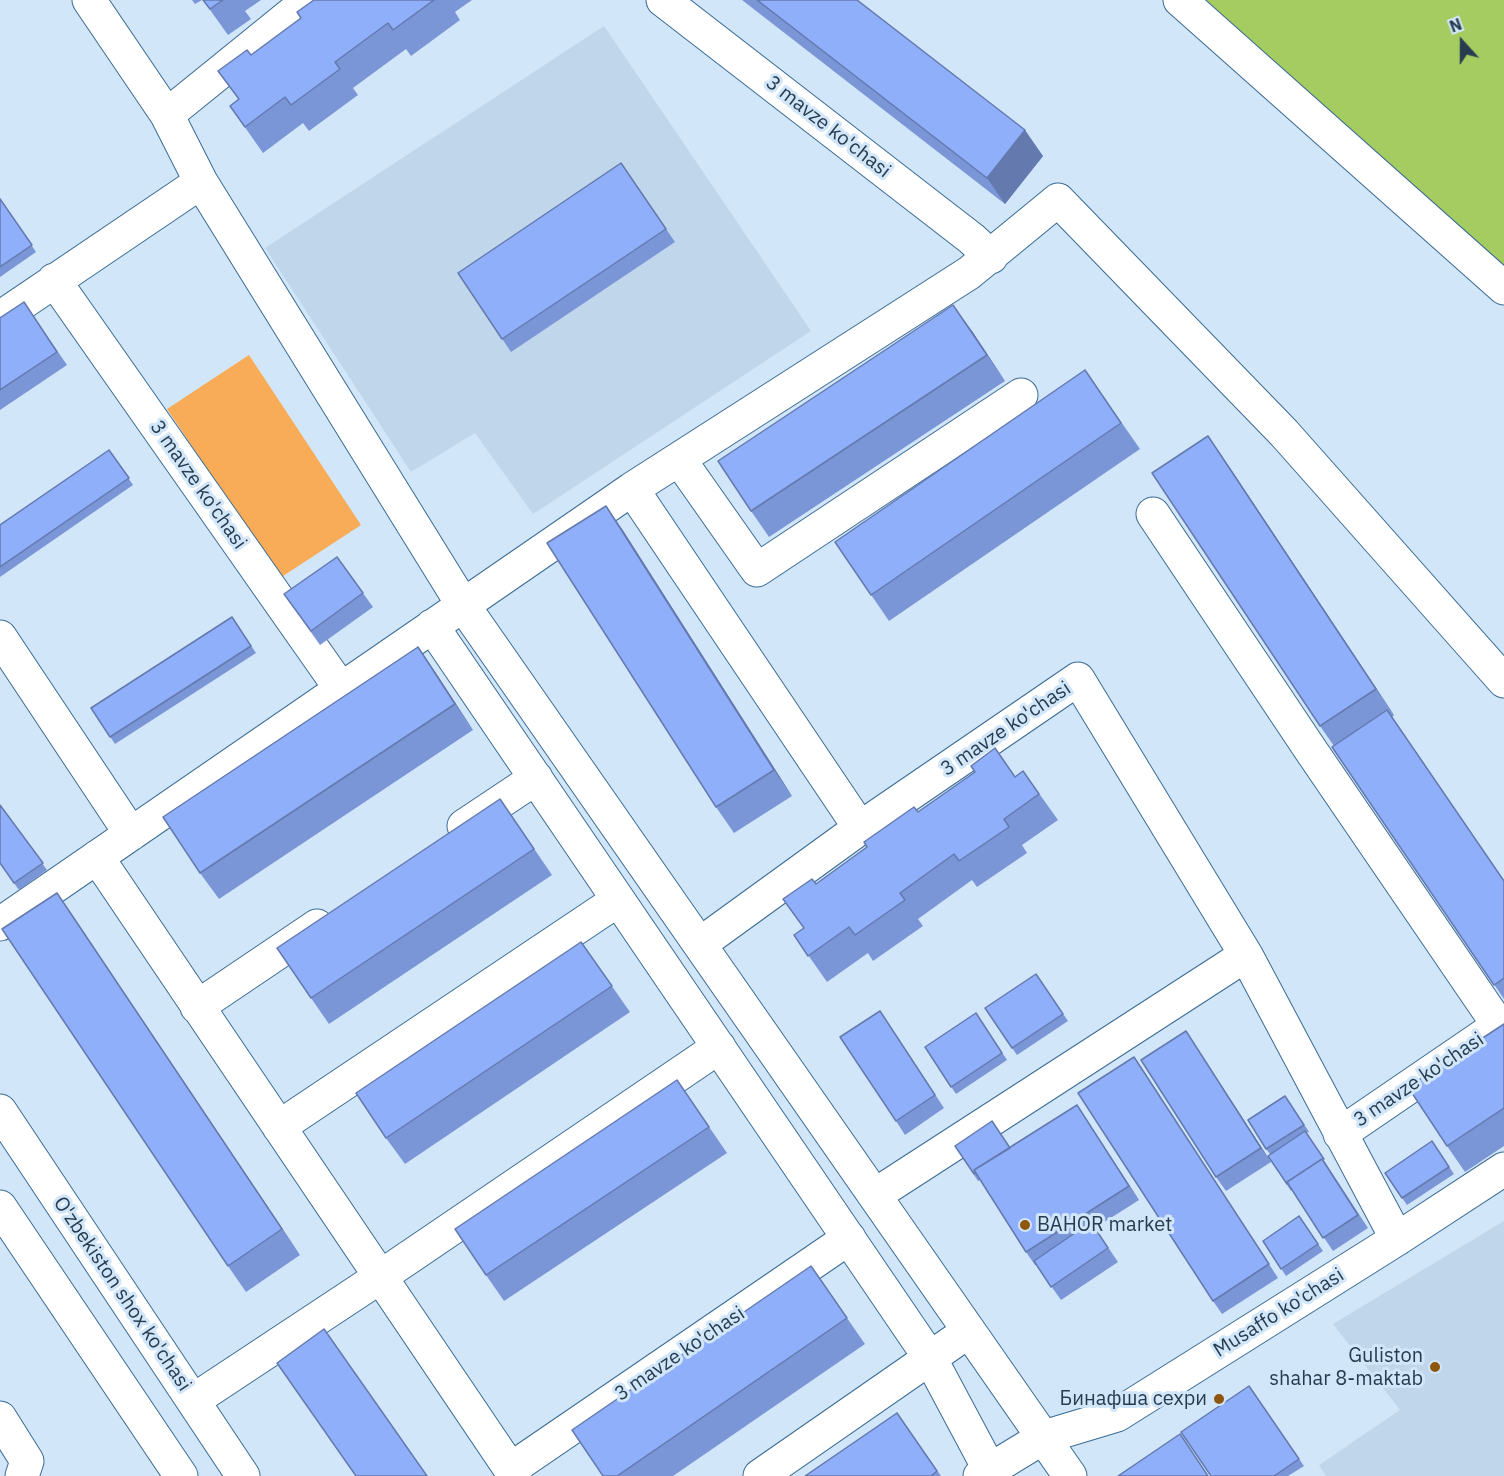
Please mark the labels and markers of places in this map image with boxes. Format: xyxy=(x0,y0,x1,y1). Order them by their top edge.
place label: BAHOR market xyxy=(1037,1213,1172,1237)
marker: BAHOR market xyxy=(1018,1218,1032,1232)
place label: Guliston shahar 8-maktab xyxy=(1269,1344,1423,1391)
marker: Guliston shahar 8-maktab xyxy=(1428,1360,1442,1374)
place label: Бинафша сехри xyxy=(1060,1387,1207,1411)
marker: Бинафша сехри xyxy=(1212,1392,1226,1406)

